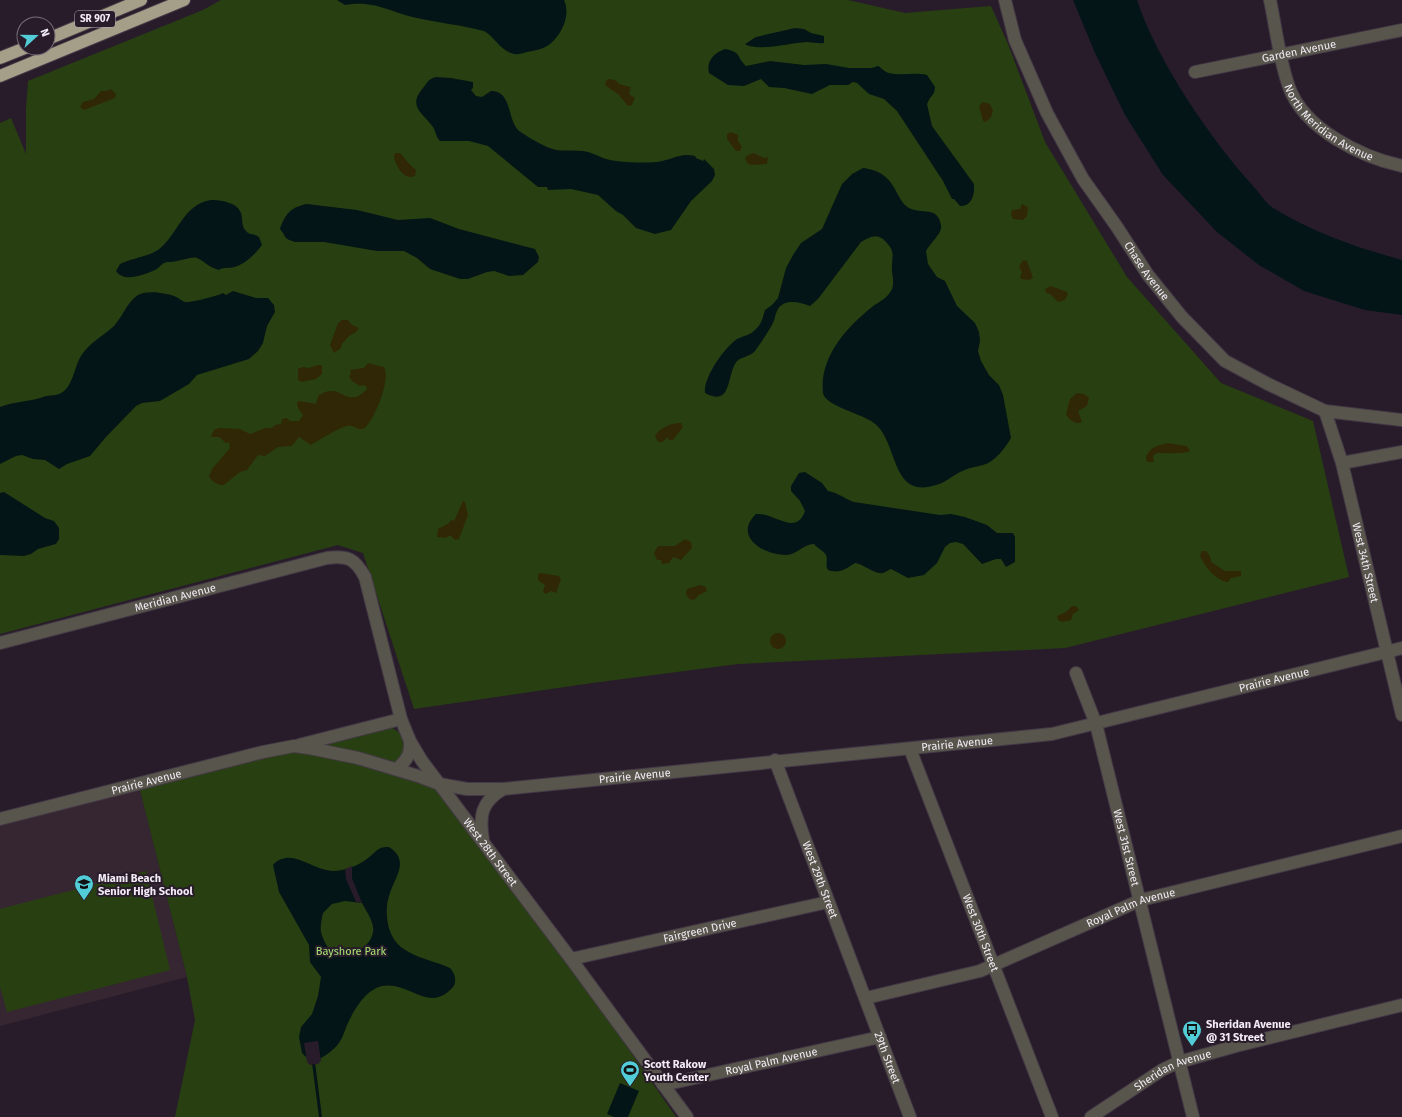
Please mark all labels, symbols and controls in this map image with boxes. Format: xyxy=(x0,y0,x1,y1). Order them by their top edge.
road number: SR 907 xyxy=(75,11,115,27)
north arrow xyxy=(16,16,56,56)
text: N xyxy=(37,27,52,38)
street label: Garden Avenue xyxy=(1261,37,1337,65)
street label: North Meridian Avenue xyxy=(1282,82,1375,163)
street label: Chase Avenue xyxy=(1122,239,1172,303)
street label: West 34th Street xyxy=(1350,521,1381,604)
street label: Meridian Avenue xyxy=(133,581,217,614)
street label: Prairie Avenue xyxy=(1237,665,1310,694)
street label: Prairie Avenue xyxy=(921,733,994,754)
street label: Prairie Avenue xyxy=(598,766,671,786)
street label: Prairie Avenue xyxy=(110,767,183,797)
street label: West 31st Street xyxy=(1111,808,1142,887)
street label: West 28th Street xyxy=(461,815,520,889)
street label: West 29th Street xyxy=(800,839,841,920)
place label: Miami Beach Senior High School xyxy=(98,872,193,898)
school or university icon: Miami Beach Senior High School xyxy=(73,873,95,901)
street label: Royal Palm Avenue xyxy=(1084,885,1176,930)
street label: West 30th Street xyxy=(960,892,1002,973)
street label: Fairgreen Drive xyxy=(662,916,738,945)
park label: Bayshore Park xyxy=(316,945,387,958)
place label: Sheridan Avenue @ 31 Street xyxy=(1206,1018,1291,1044)
bus stop icon: Sheridan Avenue @ 31 Street xyxy=(1181,1019,1203,1047)
street label: 29th Street xyxy=(872,1030,903,1085)
street label: Royal Palm Avenue xyxy=(724,1045,819,1078)
street label: Sheridan Avenue xyxy=(1131,1047,1213,1093)
place label: Scott Rakow Youth Center xyxy=(643,1058,709,1084)
sports icon: Scott Rakow Youth Center xyxy=(619,1059,641,1087)

